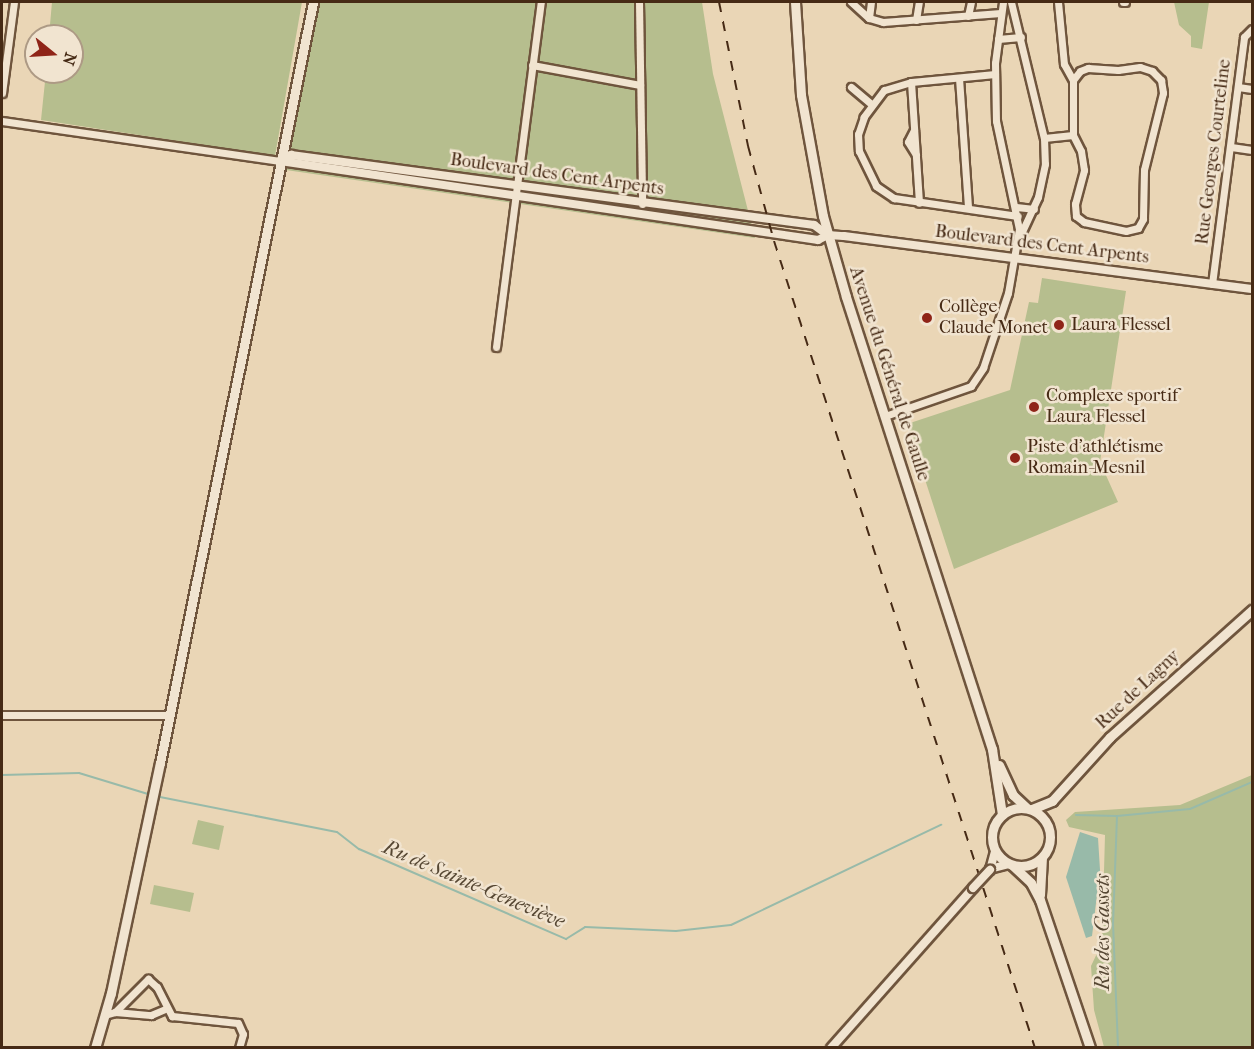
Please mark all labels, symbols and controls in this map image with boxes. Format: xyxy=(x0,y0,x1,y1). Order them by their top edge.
north arrow xyxy=(24,24,84,84)
text: N xyxy=(59,50,81,68)
street label: Rue Georges Courteline xyxy=(1192,58,1236,246)
street label: Boulevard des Cent Arpents xyxy=(449,149,665,201)
street label: Boulevard des Cent Arpents xyxy=(934,221,1150,269)
street label: Avenue du Général de Gaulle xyxy=(844,264,934,484)
place label: Collège Claude Monet xyxy=(939,297,1048,340)
marker: Collège Claude Monet xyxy=(920,311,934,325)
place label: Laura Flessel xyxy=(1071,314,1171,336)
marker: Laura Flessel xyxy=(1052,318,1066,332)
place label: Complexe sportif Laura Flessel xyxy=(1046,386,1178,428)
marker: Complexe sportif Laura Flessel xyxy=(1027,400,1041,414)
place label: Piste d’athlétisme Romain-Mesnil xyxy=(1027,437,1163,480)
marker: Piste d’athlétisme Romain-Mesnil xyxy=(1008,451,1022,465)
street label: Rue de Lagny xyxy=(1092,646,1184,734)
water label: Ru de Sainte-Geneviève xyxy=(380,835,568,933)
water label: Ru des Gassets xyxy=(1090,874,1114,990)

